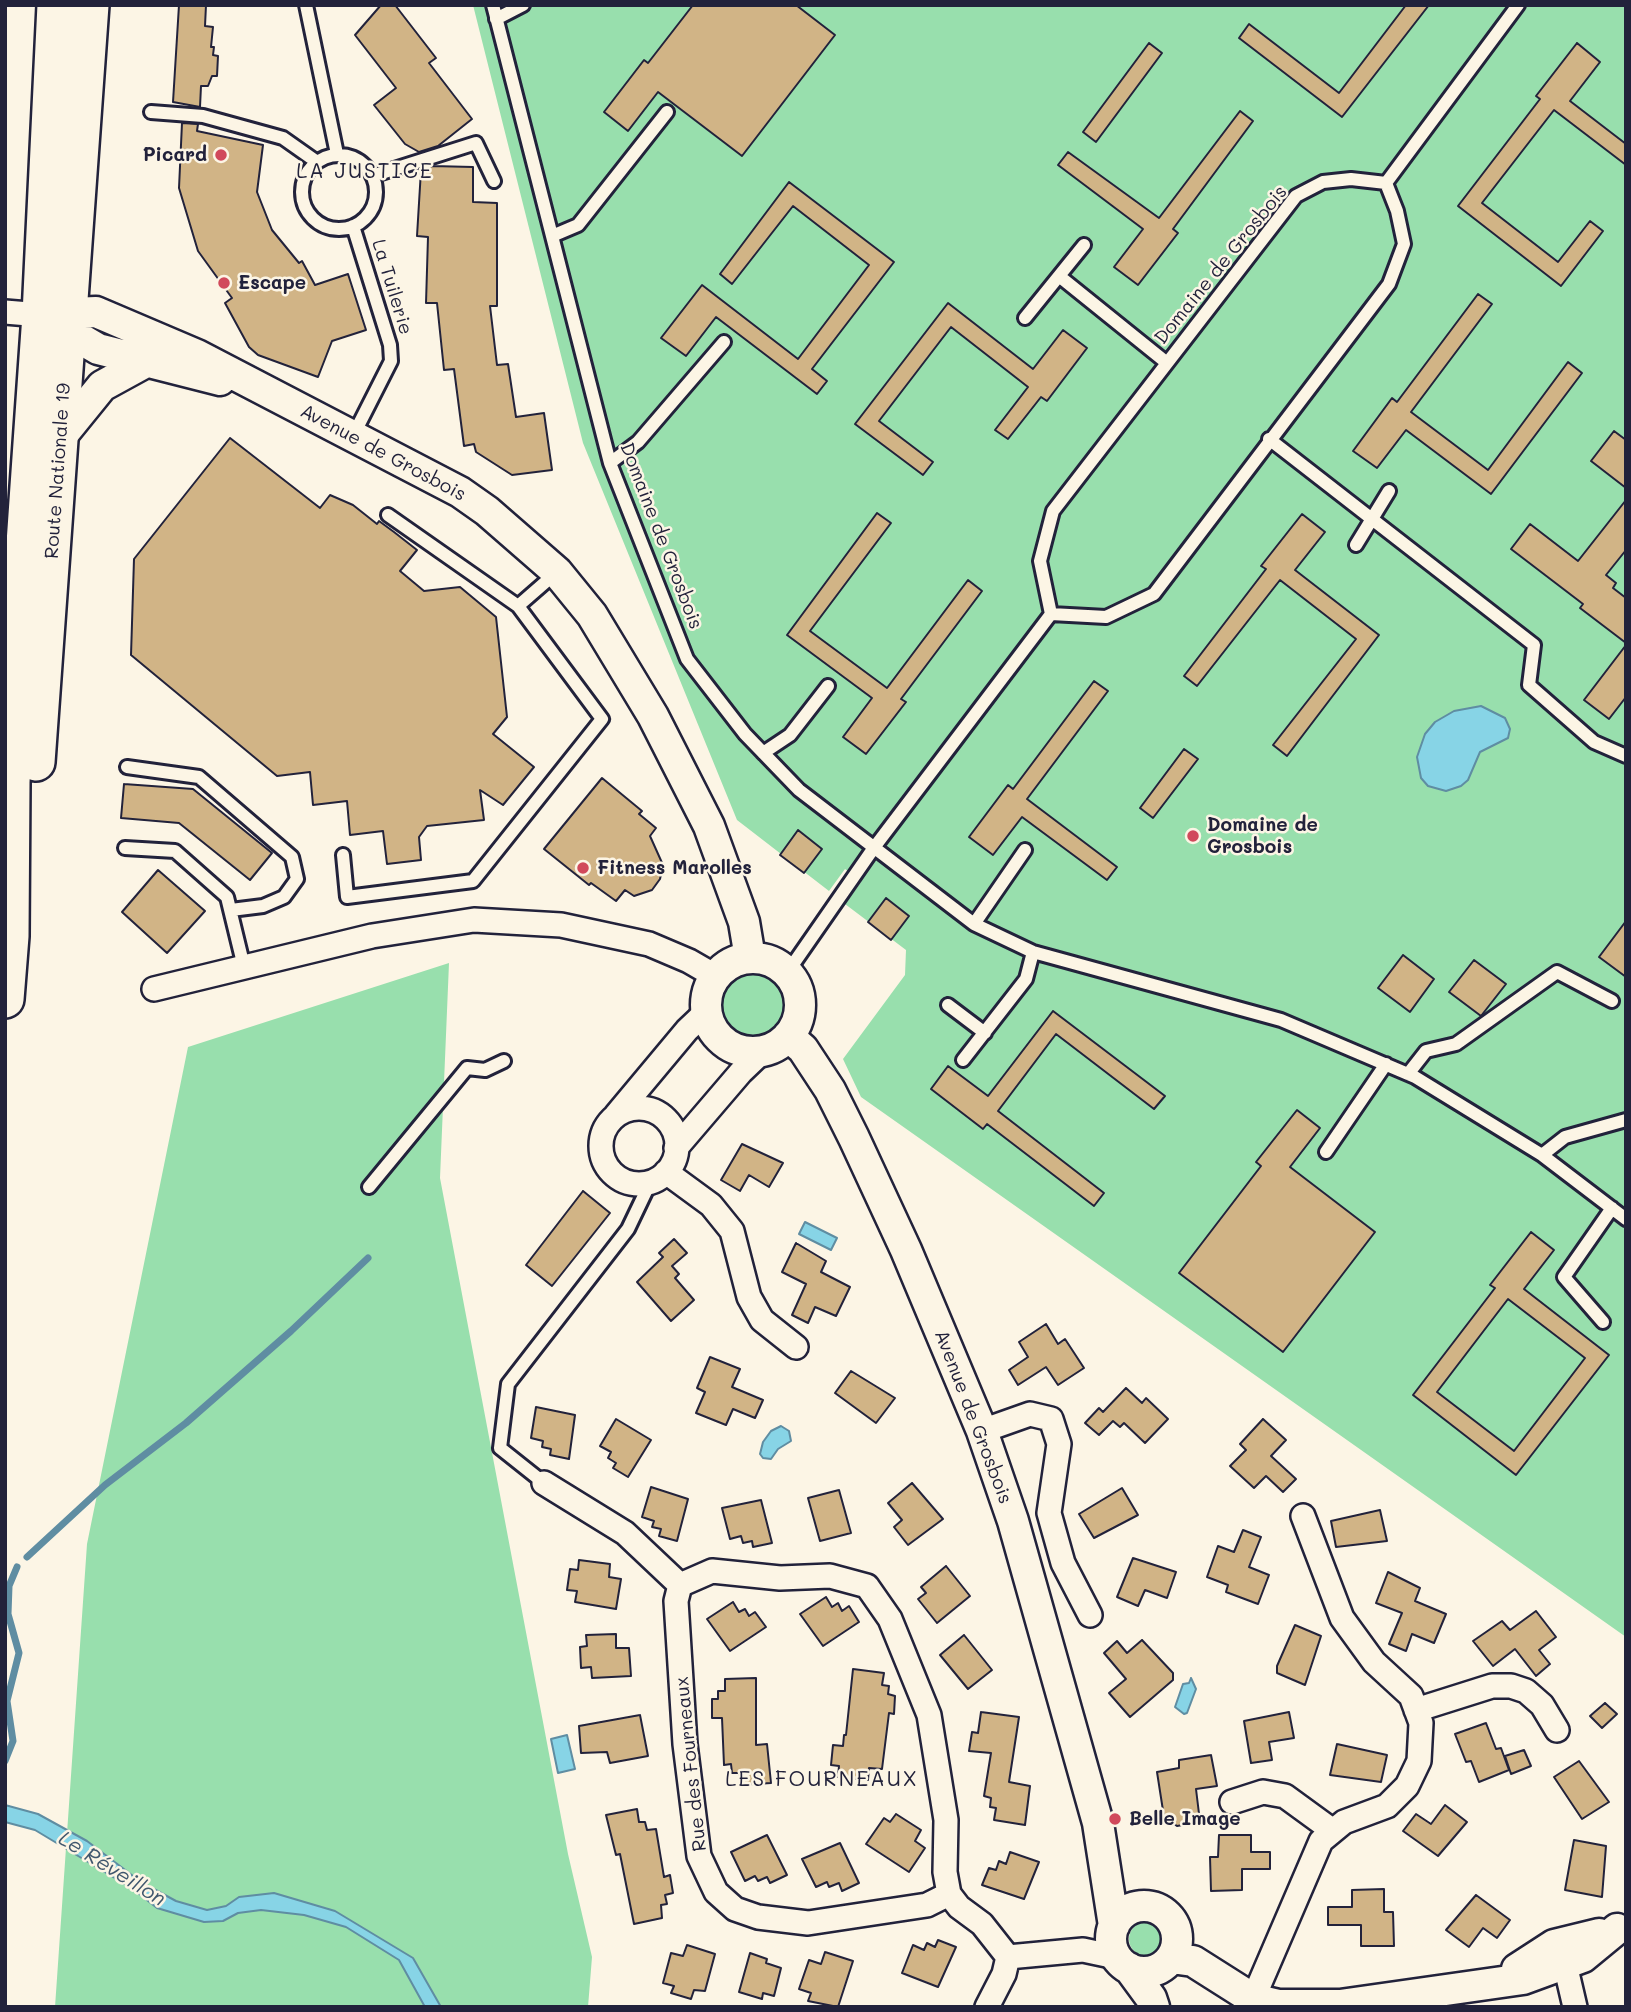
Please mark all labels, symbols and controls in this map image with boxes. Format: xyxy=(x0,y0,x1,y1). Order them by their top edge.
place label: Picard xyxy=(143,144,207,166)
marker: Picard xyxy=(213,147,229,163)
district label: LA JUSTICE xyxy=(297,159,433,185)
street label: Domaine de Grosbois xyxy=(1150,181,1292,349)
street label: La Tuilerie xyxy=(367,237,417,337)
place label: Escape xyxy=(238,272,306,294)
marker: Escape xyxy=(216,275,232,291)
street label: Route Nationale 19 xyxy=(40,382,76,560)
street label: Avenue de Grosbois xyxy=(296,400,470,506)
street label: Domaine de Grosbois xyxy=(615,440,707,632)
place label: Domaine de Grosbois xyxy=(1207,814,1318,858)
marker: Domaine de Grosbois xyxy=(1185,828,1201,844)
place label: Fitness Marolles xyxy=(597,857,752,879)
marker: Fitness Marolles xyxy=(575,860,591,876)
street label: Avenue de Grosbois xyxy=(929,1327,1017,1507)
street label: Rue des Fourneaux xyxy=(670,1676,712,1852)
district label: LES FOURNEAUX xyxy=(727,1767,917,1793)
place label: Belle Image xyxy=(1129,1808,1241,1830)
marker: Belle Image xyxy=(1107,1811,1123,1827)
water label: Le Réveillon xyxy=(54,1826,170,1912)

